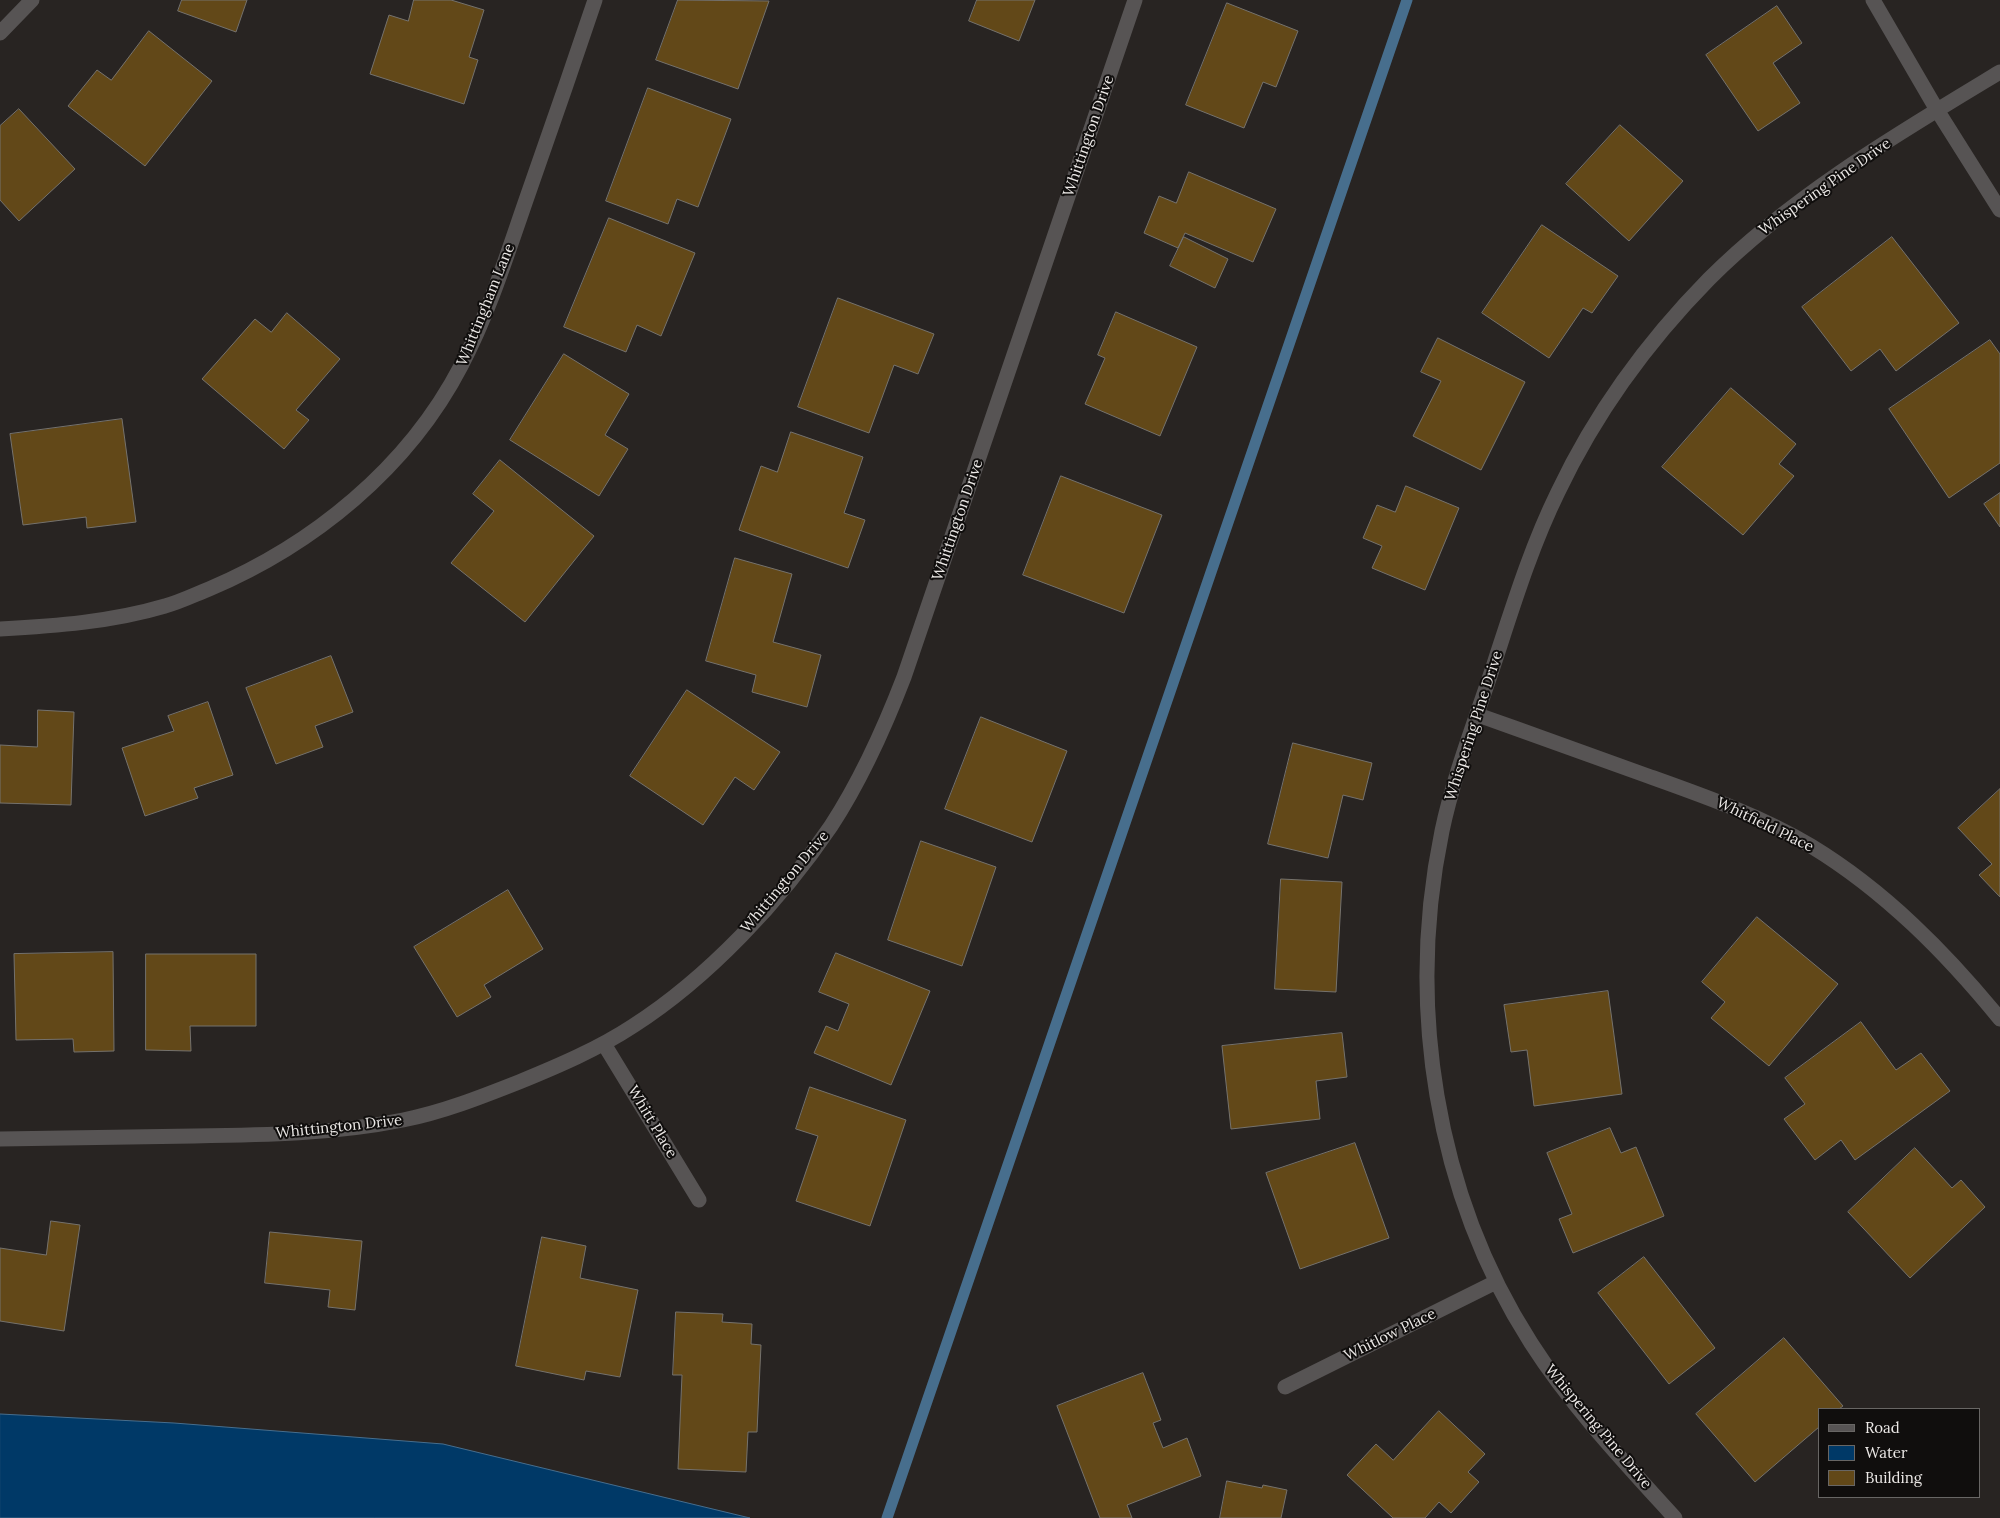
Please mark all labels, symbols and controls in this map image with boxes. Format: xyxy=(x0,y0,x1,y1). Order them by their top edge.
street label: Whittington Drive xyxy=(1060,73,1118,199)
street label: Whispering Pine Drive xyxy=(1756,135,1894,239)
street label: Whittingham Lane xyxy=(453,241,519,369)
street label: Whittington Drive xyxy=(929,457,987,583)
street label: Whispering Pine Drive xyxy=(1441,649,1507,803)
street label: Whitfield Place xyxy=(1713,794,1817,856)
street label: Whittington Drive xyxy=(737,827,833,937)
street label: Whitt Place xyxy=(623,1083,681,1161)
street label: Whittington Drive xyxy=(275,1111,403,1143)
street label: Whitlow Place xyxy=(1341,1305,1439,1365)
street label: Whispering Pine Drive xyxy=(1541,1361,1655,1493)
legend xyxy=(1818,1408,1980,1498)
text: Road xyxy=(1865,1418,1900,1437)
text: Water xyxy=(1865,1443,1907,1462)
text: Building xyxy=(1865,1468,1922,1487)

